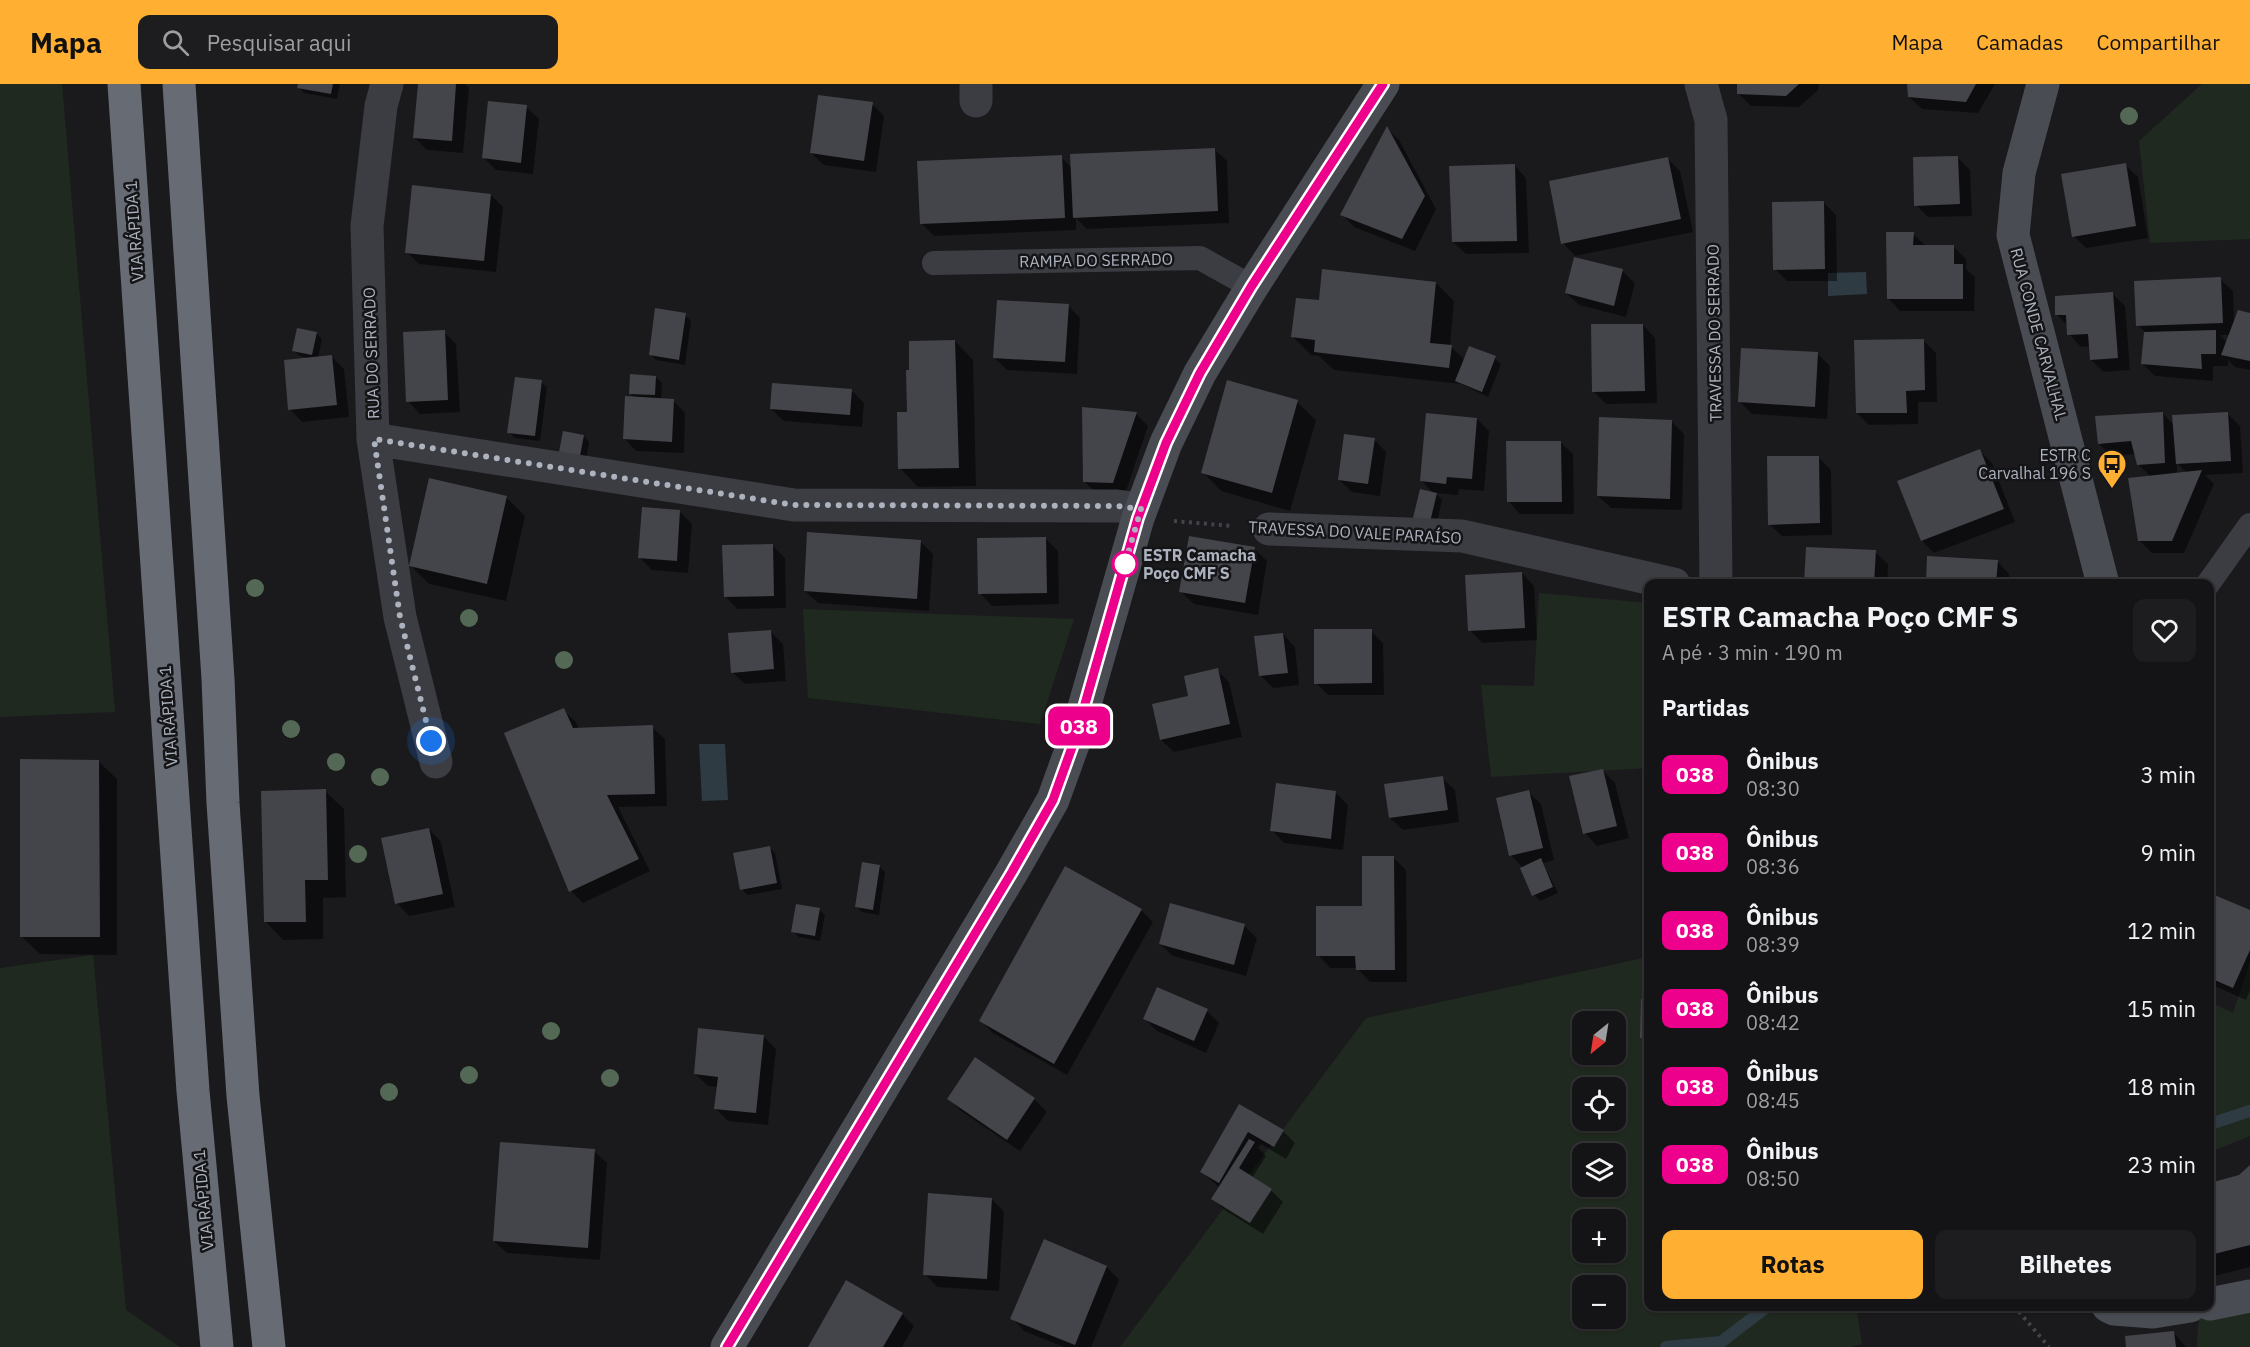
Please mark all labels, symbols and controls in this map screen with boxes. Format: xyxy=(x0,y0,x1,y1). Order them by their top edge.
search box xyxy=(138,15,558,69)
text: Mapa xyxy=(30,24,102,61)
icon: search xyxy=(159,26,192,59)
text: Pesquisar aqui xyxy=(207,28,352,57)
text: Mapa xyxy=(1891,28,1943,56)
text: Camadas xyxy=(1976,28,2063,56)
text: Compartilhar xyxy=(2096,28,2220,56)
street label: VIA RÁPIDA 1 xyxy=(120,180,147,282)
street label: TRAVESSA DO SERRADO xyxy=(1702,244,1726,422)
street label: RUA CONDE CARVALHAL xyxy=(2006,245,2072,423)
street label: RAMPA DO SERRADO xyxy=(1019,249,1173,271)
street label: RUA DO SERRADO xyxy=(359,287,383,419)
place label: ESTR C Carvalhal 196 S xyxy=(1978,445,2091,483)
bus stop icon: ESTR C Carvalhal 196 S xyxy=(2096,448,2128,490)
street label: TRAVESSA DO VALE PARAÍSO xyxy=(1248,515,1462,548)
place label: ESTR Camacha Poço CMF S xyxy=(1143,545,1256,583)
marker: ESTR Camacha Poço CMF S xyxy=(1112,551,1138,577)
text: ESTR Camacha Poço CMF S xyxy=(1662,598,2018,635)
button: heart xyxy=(2133,599,2196,662)
text: A pé · 3 min · 190 m xyxy=(1662,639,1843,666)
street label: VIA RÁPIDA 1 xyxy=(154,665,181,767)
text: Partidas xyxy=(1662,693,1749,722)
line badge: 038 xyxy=(1044,706,1114,746)
text: 038 xyxy=(1060,712,1098,740)
your location xyxy=(416,726,446,756)
text: Ônibus xyxy=(1746,746,1819,775)
text: 038 xyxy=(1676,760,1714,788)
text: 3 min xyxy=(2140,760,2196,789)
text: 08:30 xyxy=(1746,775,1800,802)
text: Ônibus xyxy=(1746,824,1819,853)
text: 038 xyxy=(1676,838,1714,866)
text: 9 min xyxy=(2140,838,2196,867)
text: 08:36 xyxy=(1746,853,1800,880)
text: Ônibus xyxy=(1746,902,1819,931)
text: 038 xyxy=(1676,916,1714,944)
text: 12 min xyxy=(2127,916,2196,945)
text: 08:39 xyxy=(1746,931,1800,958)
text: Ônibus xyxy=(1746,980,1819,1009)
text: 038 xyxy=(1676,994,1714,1022)
text: 15 min xyxy=(2127,994,2196,1023)
text: 08:42 xyxy=(1746,1009,1800,1036)
north arrow xyxy=(1572,1011,1626,1065)
map controls xyxy=(1572,1011,1626,1329)
text: Ônibus xyxy=(1746,1058,1819,1087)
text: 038 xyxy=(1676,1072,1714,1100)
text: 18 min xyxy=(2127,1072,2196,1101)
button: locate xyxy=(1572,1077,1626,1131)
text: 08:45 xyxy=(1746,1087,1800,1114)
text: Ônibus xyxy=(1746,1136,1819,1165)
button: layers xyxy=(1572,1143,1626,1197)
street label: VIA RÁPIDA 1 xyxy=(188,1149,217,1251)
text: 038 xyxy=(1676,1150,1714,1178)
text: 23 min xyxy=(2127,1150,2196,1179)
text: 08:50 xyxy=(1746,1165,1800,1192)
button: + xyxy=(1572,1209,1626,1263)
button: Rotas xyxy=(1662,1230,1923,1299)
button: Bilhetes xyxy=(1935,1230,2196,1299)
button: − xyxy=(1572,1275,1626,1329)

